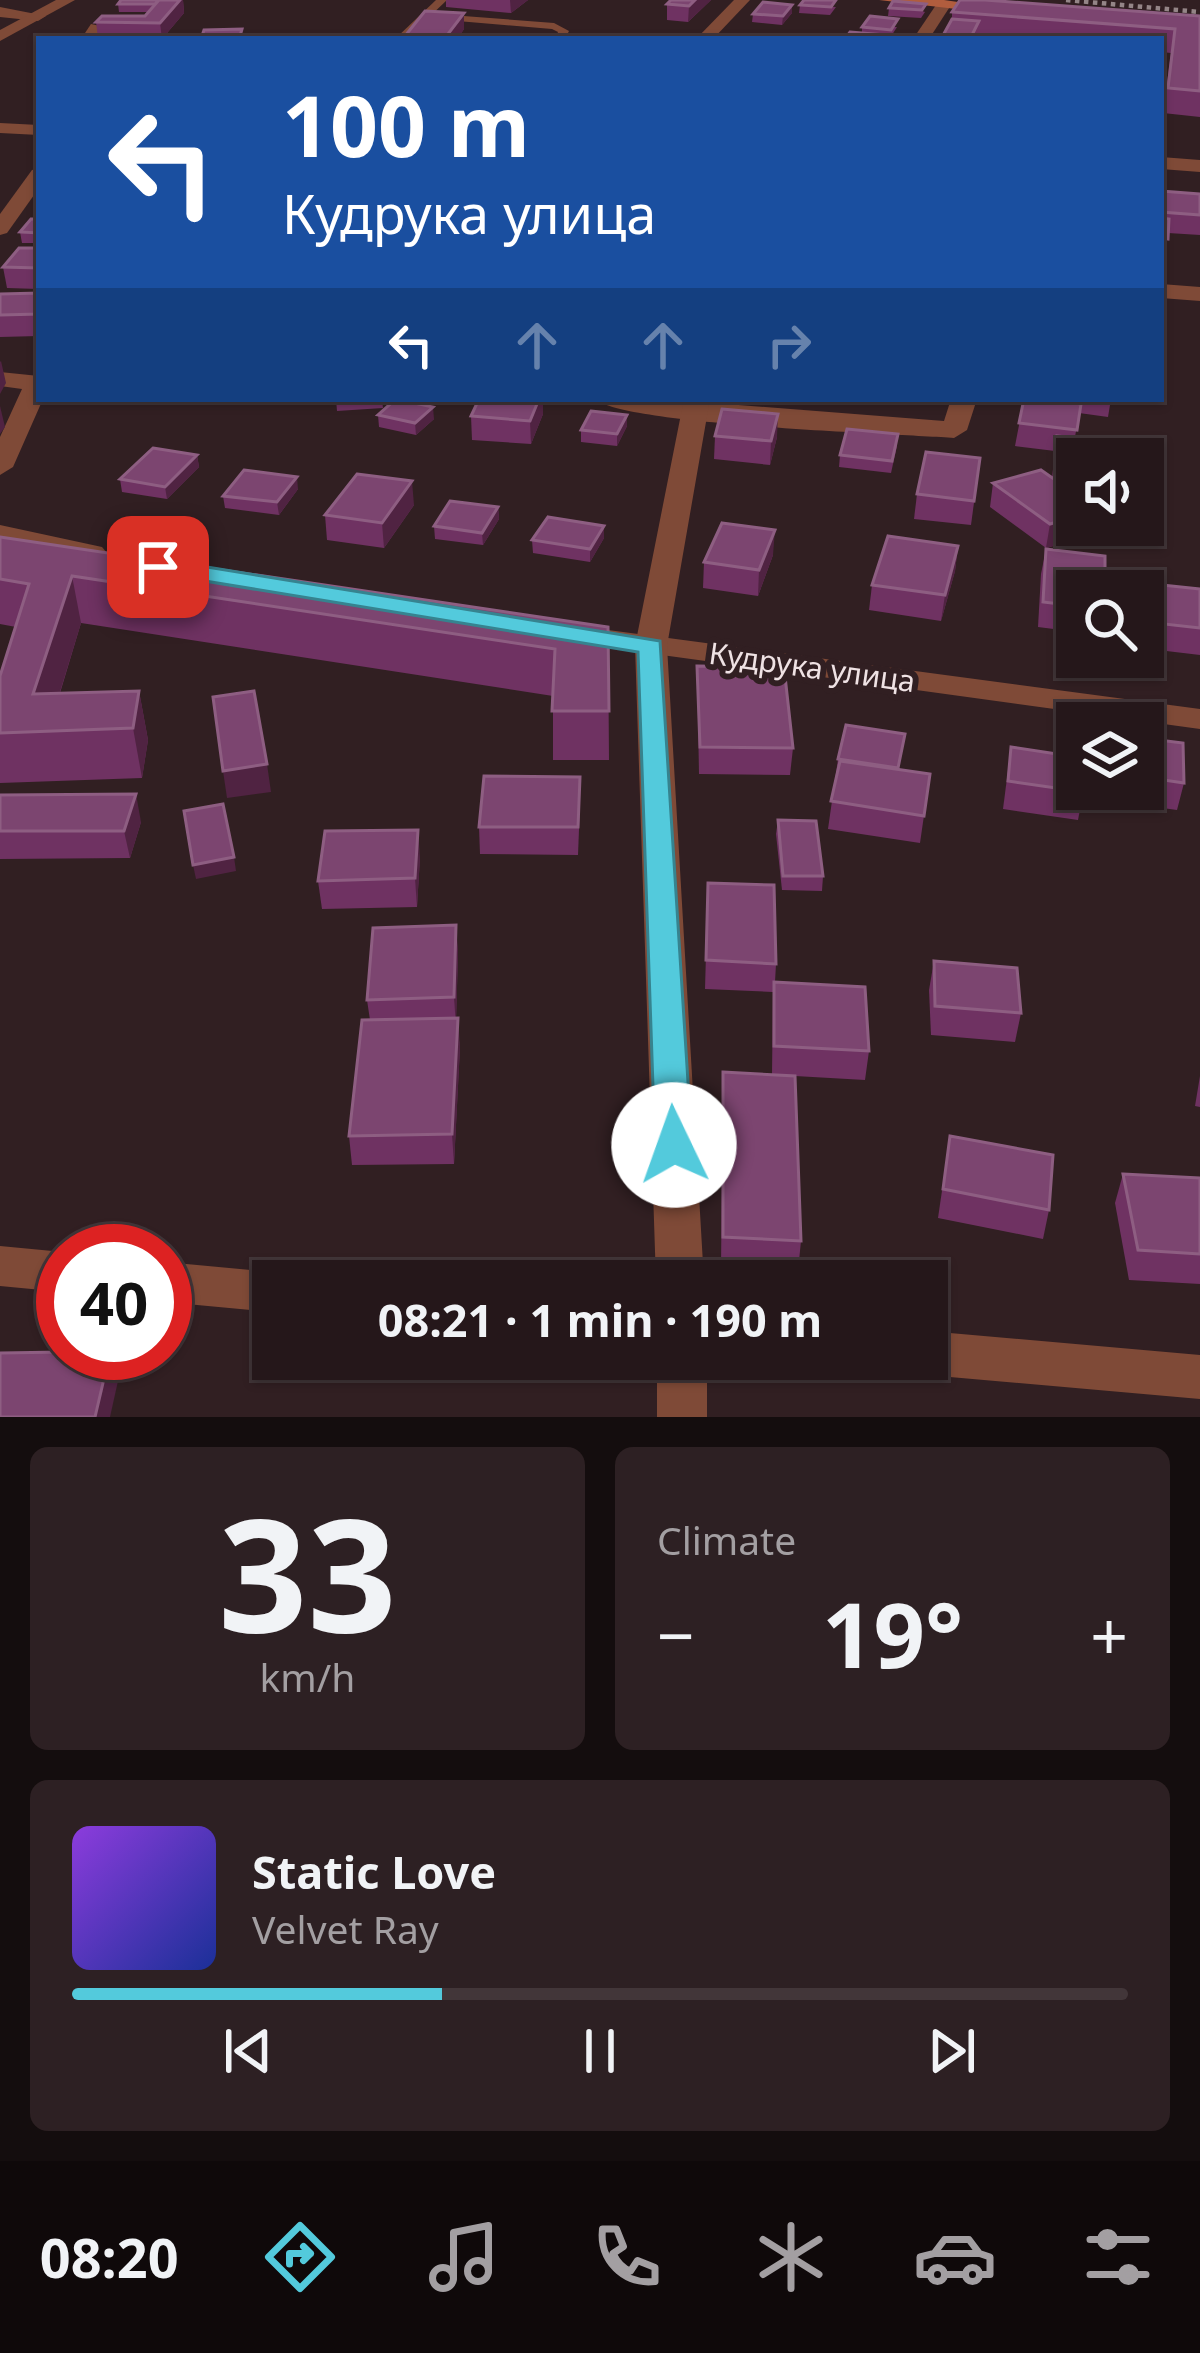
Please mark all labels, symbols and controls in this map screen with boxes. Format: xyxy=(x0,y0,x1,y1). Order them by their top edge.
text: 100 m xyxy=(282,67,530,182)
icon: left xyxy=(84,84,240,240)
text: Кудрука улица xyxy=(282,176,656,250)
icon: left xyxy=(378,312,444,378)
icon: ahead xyxy=(504,312,570,378)
icon: ahead xyxy=(630,312,696,378)
icon: right xyxy=(756,312,822,378)
map controls xyxy=(1056,438,1164,810)
button: sound xyxy=(1056,438,1164,546)
pin xyxy=(107,516,209,618)
icon: arrive xyxy=(125,534,191,600)
button: search xyxy=(1056,570,1164,678)
street label: Кудрука улица xyxy=(706,632,918,701)
button: layers xyxy=(1056,702,1164,810)
position arrow xyxy=(611,1082,737,1208)
speed limit sign: 40 xyxy=(36,1224,192,1380)
text: 08:21 · 1 min · 190 m xyxy=(378,1289,822,1350)
text: 33 xyxy=(218,1465,397,1678)
text: Climate xyxy=(657,1513,796,1566)
text: 19° xyxy=(822,1572,963,1694)
text: − xyxy=(657,1589,695,1679)
text: + xyxy=(1090,1589,1128,1679)
text: km/h xyxy=(260,1650,355,1703)
text: Static Love xyxy=(252,1841,496,1902)
text: Velvet Ray xyxy=(252,1902,439,1955)
icon: previous xyxy=(215,2018,281,2084)
icon: pause xyxy=(567,2018,633,2084)
icon: next xyxy=(919,2018,985,2084)
icon: directions xyxy=(258,2215,342,2299)
icon: music xyxy=(422,2215,506,2299)
icon: phone xyxy=(585,2215,669,2299)
icon: climate xyxy=(749,2215,833,2299)
icon: car xyxy=(913,2215,997,2299)
icon: filters xyxy=(1076,2215,1160,2299)
text: 08:20 xyxy=(40,2220,179,2294)

